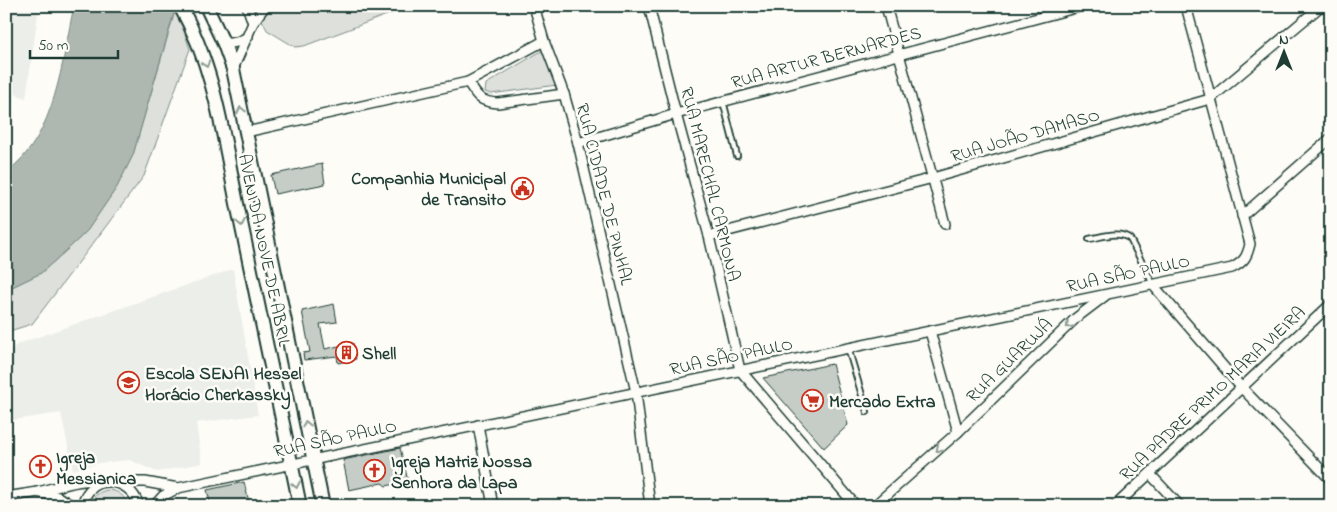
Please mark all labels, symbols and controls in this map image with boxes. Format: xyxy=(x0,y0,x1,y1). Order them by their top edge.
street label: RUA ARTUR BERNARDES xyxy=(729,21,925,97)
scale bar xyxy=(30,28,118,60)
north arrow xyxy=(1260,28,1310,78)
text: N xyxy=(1279,30,1289,51)
text: 50 m xyxy=(38,35,69,57)
one-way arrow xyxy=(200,59,210,68)
street label: RUA MARECHAL CARMONA xyxy=(672,85,746,284)
street label: RUA CIDADE DE PINHAL xyxy=(568,101,638,288)
street label: RUA JOÃO DAMASO xyxy=(948,103,1103,171)
one-way arrow xyxy=(236,106,247,115)
street label: AVENIDA NOVE DE ABRIL xyxy=(230,152,296,349)
place label: Companhia Municipal de Transito xyxy=(351,167,506,214)
public building icon: Companhia Municipal de Transito xyxy=(510,176,534,200)
one-way arrow xyxy=(235,218,246,227)
street label: RUA SÃO PAULO xyxy=(1064,249,1192,301)
street label: RUA PADRE PRIMO MARIA VIEIRA xyxy=(1114,301,1312,488)
street label: RUA GUARUJÁ xyxy=(961,313,1060,410)
one-way arrow xyxy=(1066,319,1075,328)
street label: RUA SÃO PAULO xyxy=(667,332,795,384)
building icon: Shell xyxy=(334,341,358,365)
place label: Shell xyxy=(362,342,396,368)
place label: Escola SENAI Hessel Horácio Cherkassky xyxy=(145,362,302,410)
school or university icon: Escola SENAI Hessel Horácio Cherkassky xyxy=(117,371,141,395)
supermarket icon: Mercado Extra xyxy=(801,389,825,413)
place label: Mercado Extra xyxy=(829,390,936,416)
street label: RUA SÃO PAULO xyxy=(271,414,399,466)
one-way arrow xyxy=(302,419,312,428)
one-way arrow xyxy=(935,443,944,452)
place label: Igreja Messianica xyxy=(56,446,136,493)
place label: Igreja Matriz Nossa Senhora da Lapa xyxy=(391,450,532,497)
church icon: Igreja Messianica xyxy=(28,455,52,479)
church icon: Igreja Matriz Nossa Senhora da Lapa xyxy=(363,459,387,483)
one-way arrow xyxy=(290,480,301,489)

